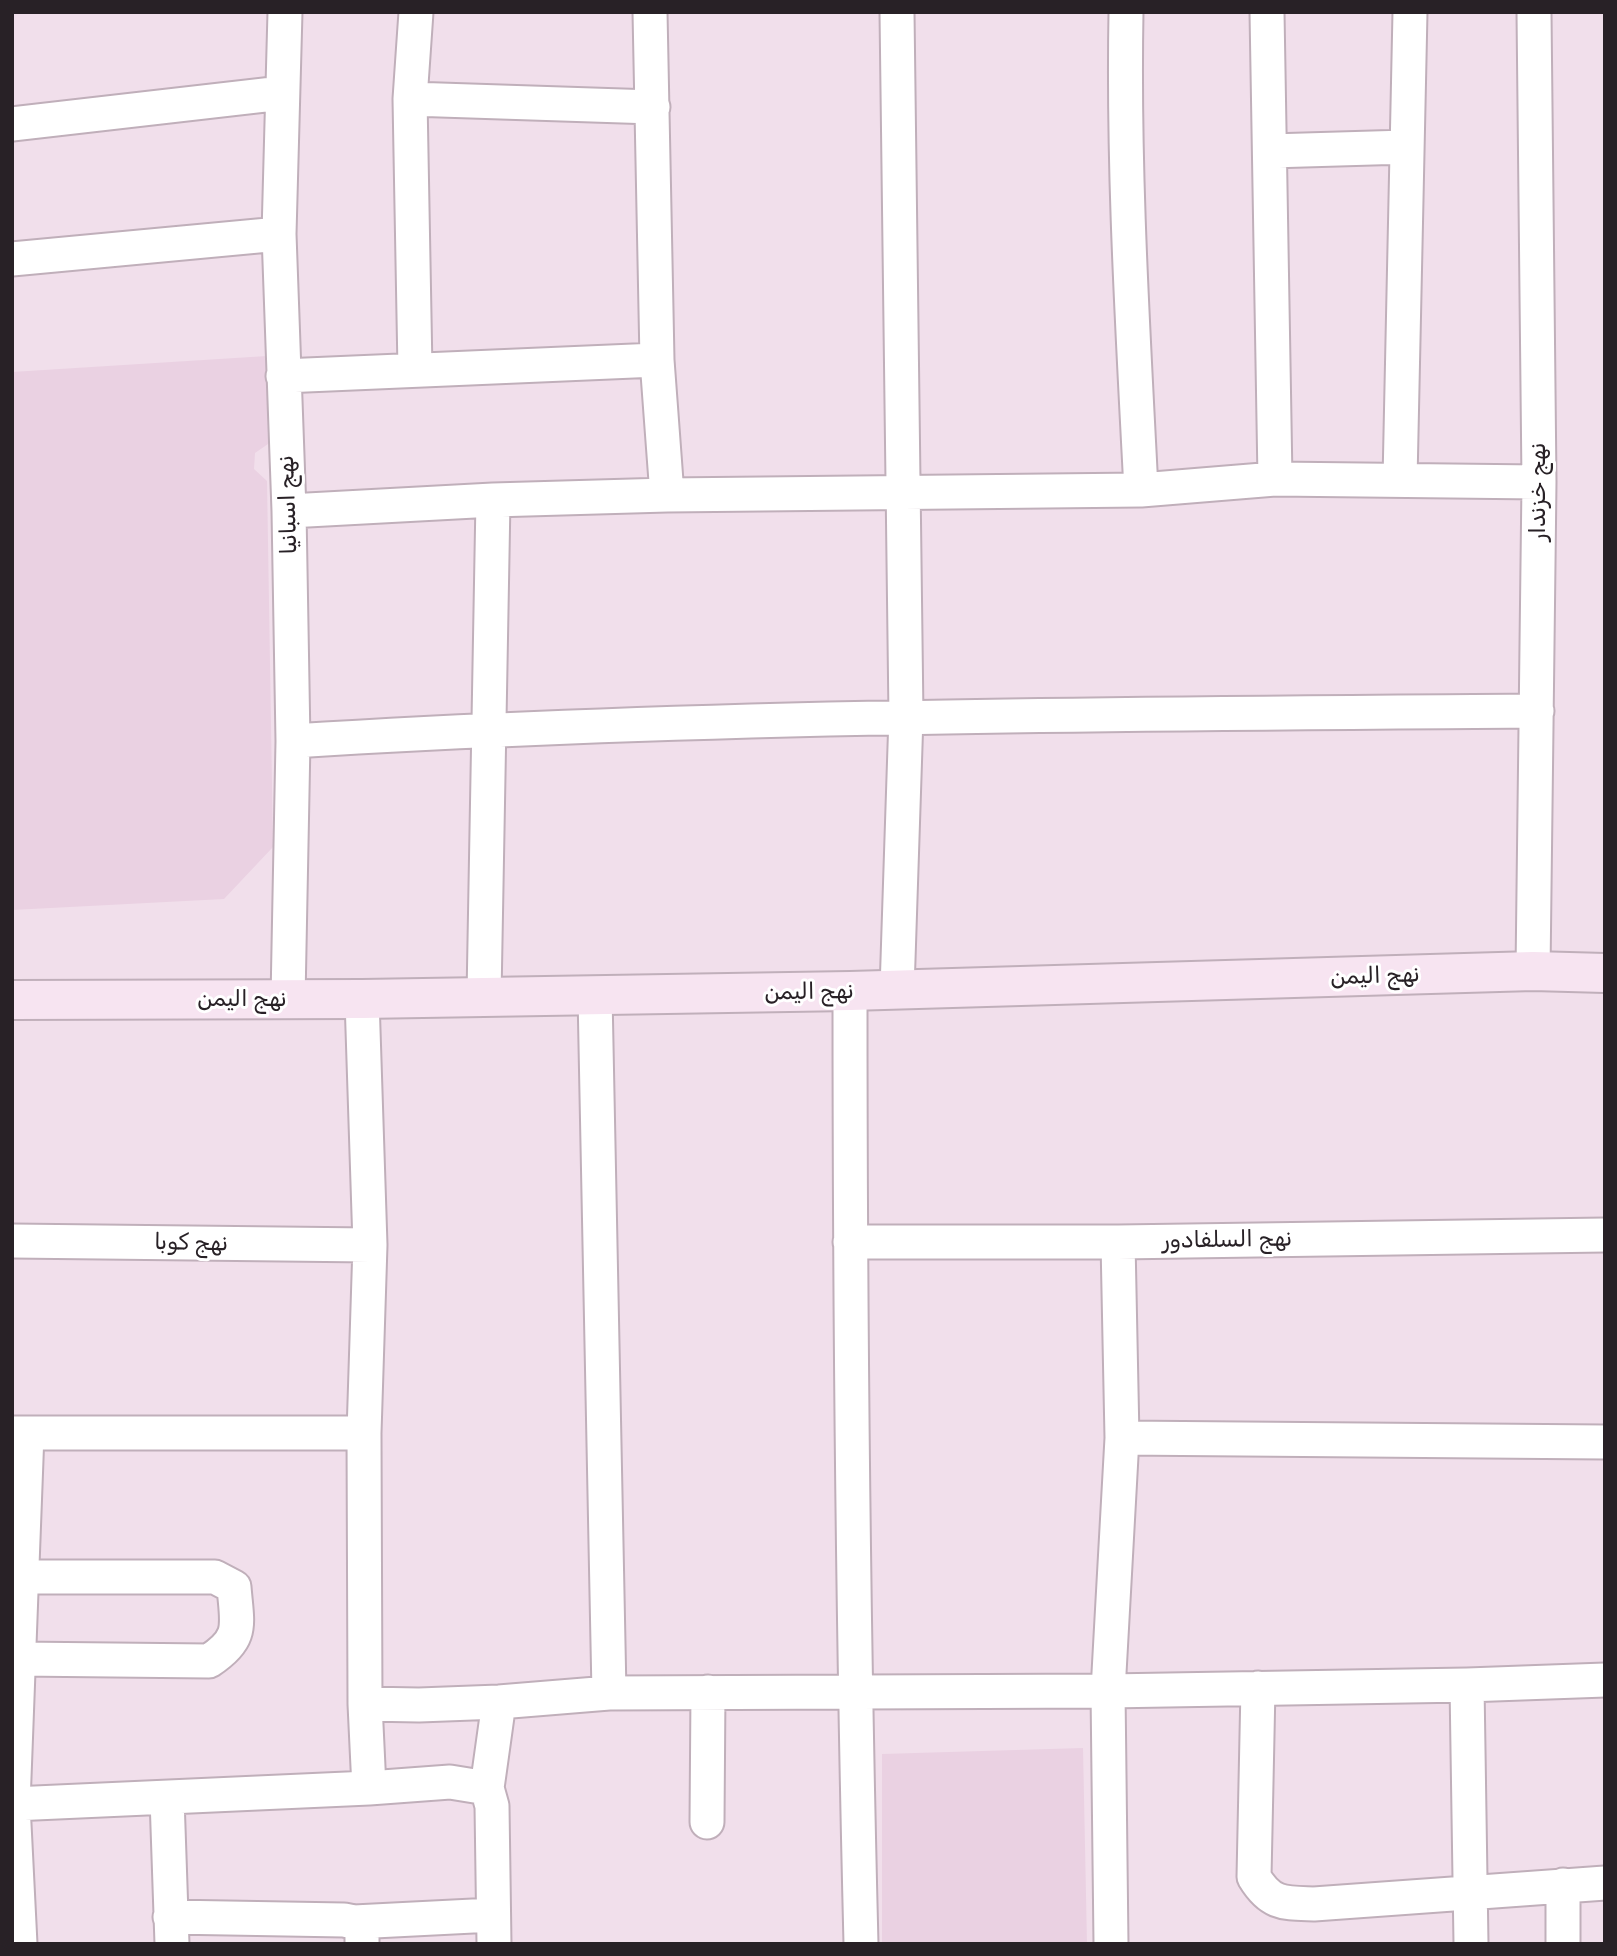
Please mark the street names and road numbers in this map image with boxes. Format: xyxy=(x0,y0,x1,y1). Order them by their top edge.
street label: نهج خزندار xyxy=(1524,443,1552,541)
street label: نهج اسبانيا xyxy=(272,455,304,555)
street label: نهج اليمن xyxy=(1330,961,1420,991)
street label: نهج اليمن xyxy=(764,977,854,1007)
street label: نهج اليمن xyxy=(197,985,287,1013)
street label: نهج السلفادور xyxy=(1162,1225,1292,1255)
street label: نهج كوبا xyxy=(154,1229,228,1257)

